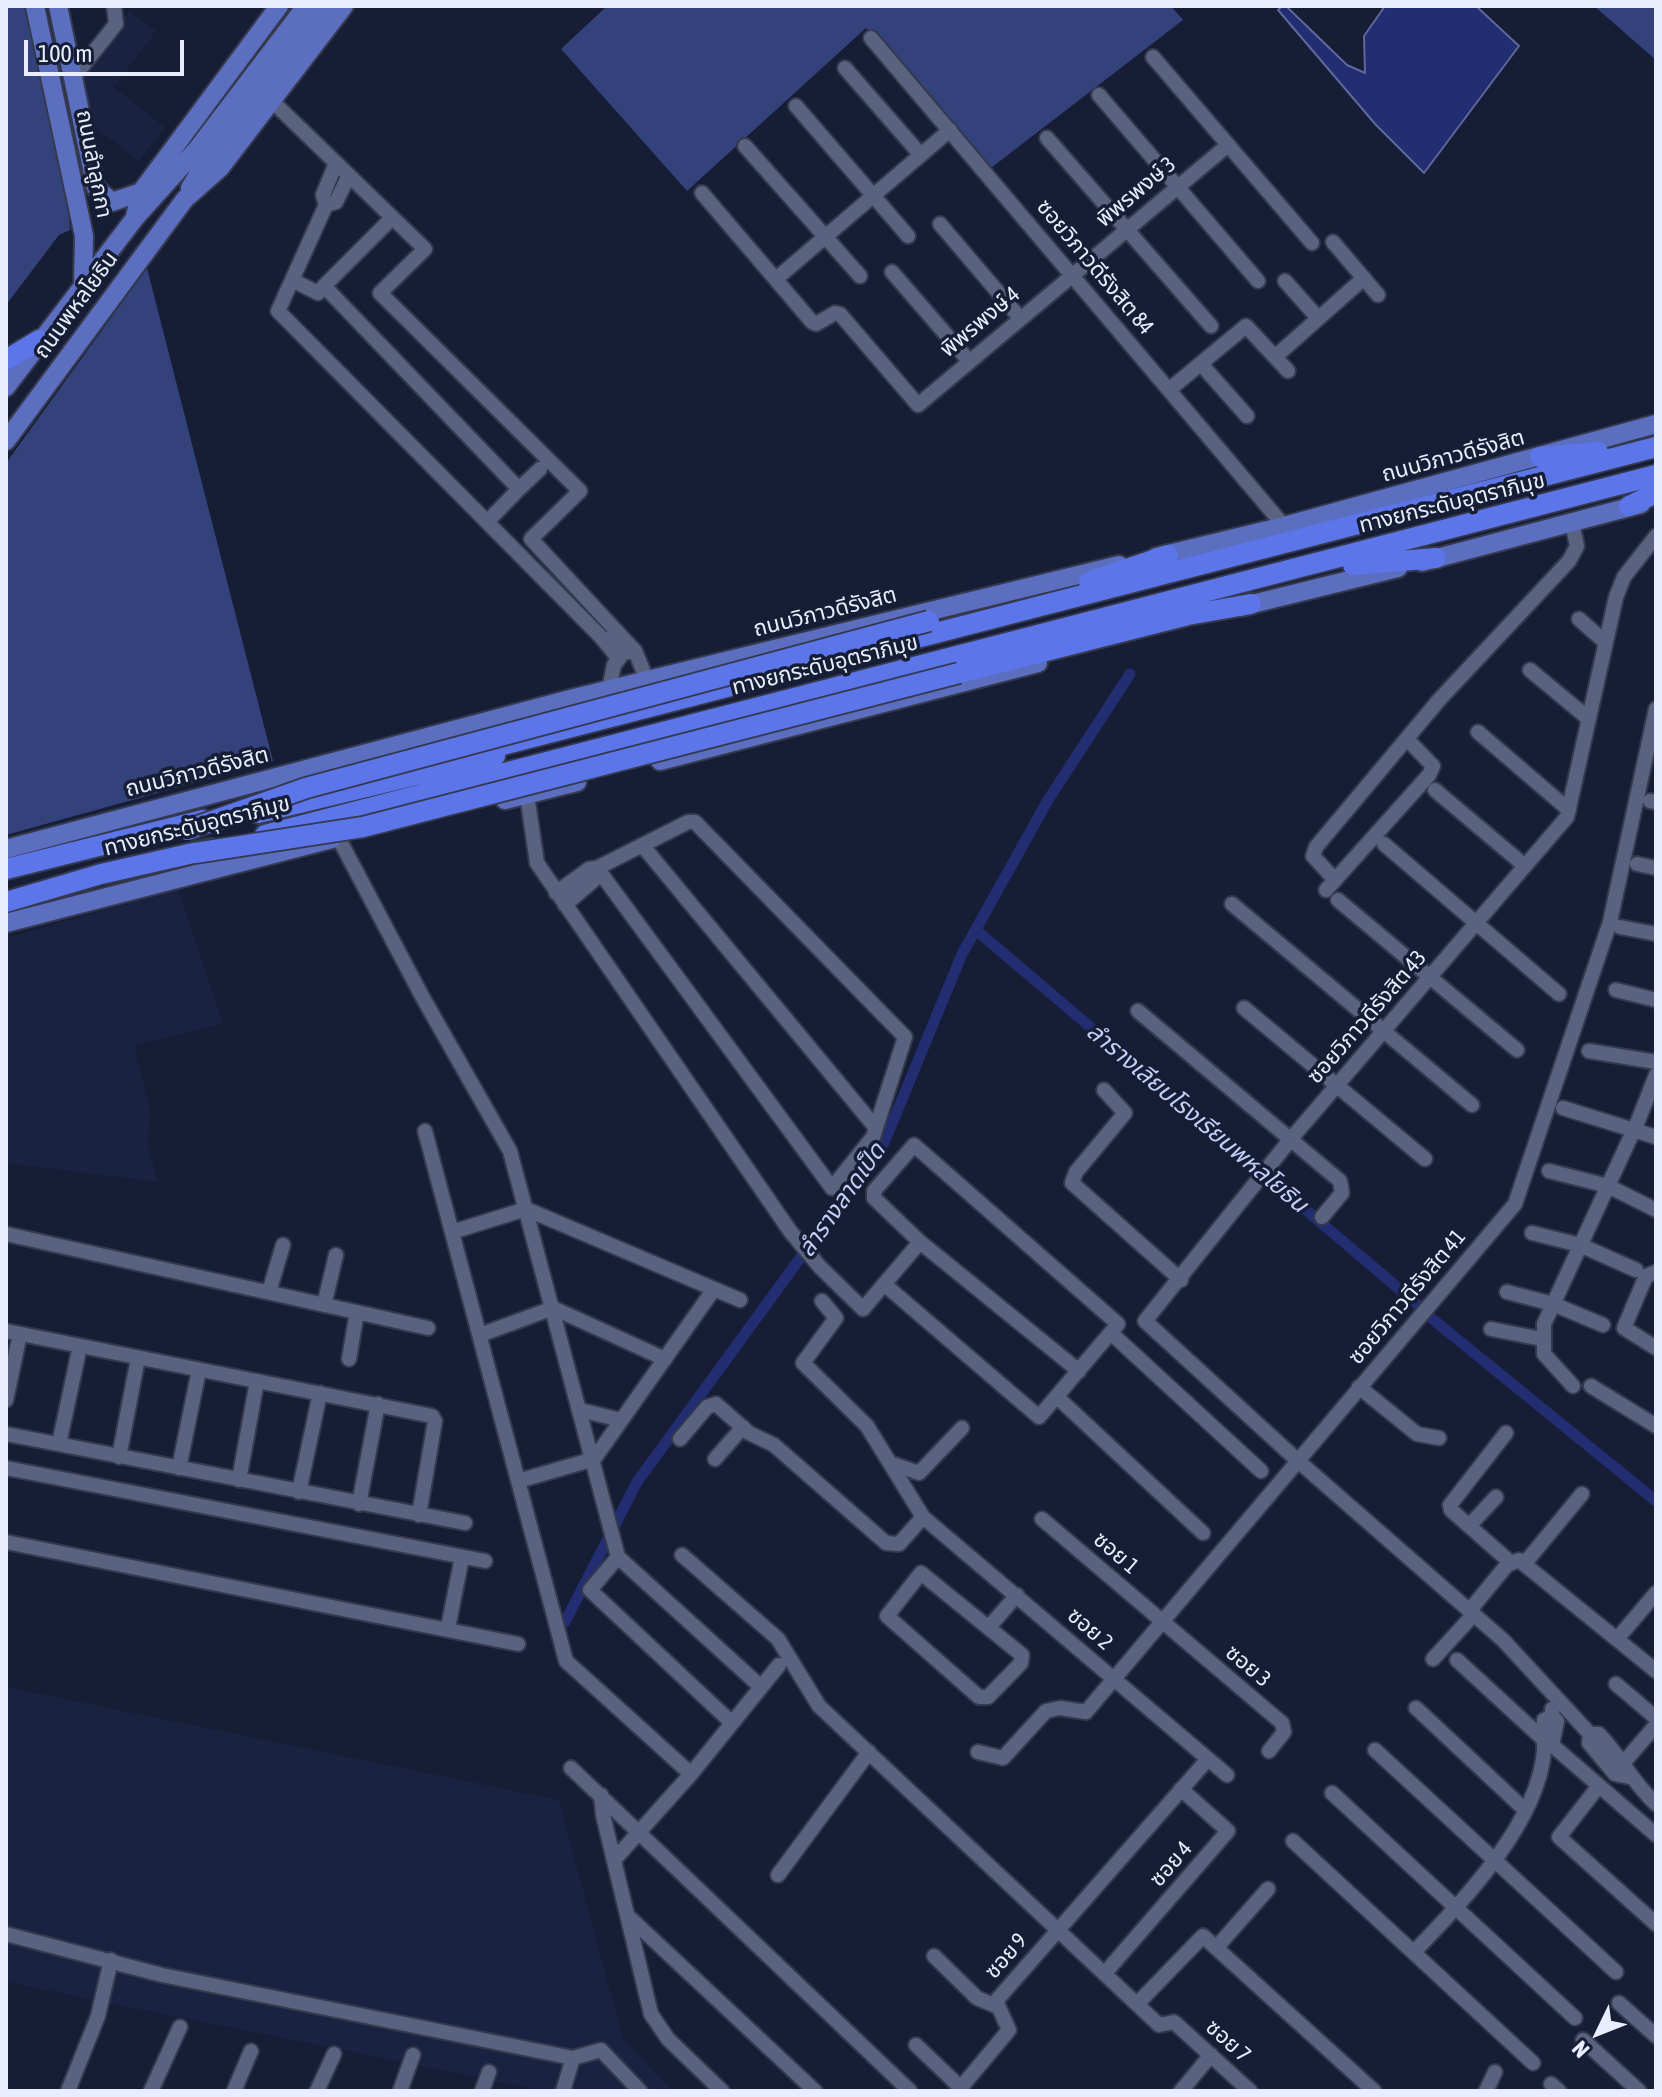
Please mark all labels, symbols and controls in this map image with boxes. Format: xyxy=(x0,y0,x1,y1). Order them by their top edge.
scale bar xyxy=(28,24,188,74)
text: 100 m xyxy=(38,40,92,67)
street label: ถนนลำลูกกา xyxy=(71,108,117,220)
street label: พิพรพงษ์ 3 xyxy=(1091,151,1181,233)
street label: ซอยวิภาวดีรังสิต 84 xyxy=(1031,194,1159,340)
street label: ถนนพหลโยธิน xyxy=(28,246,124,364)
street label: พิพรพงษ์ 4 xyxy=(935,281,1025,363)
street label: ถนนวิภาวดีรังสิต xyxy=(1379,424,1527,488)
street label: ทางยกระดับอุตราภิมุข xyxy=(1356,467,1548,539)
street label: ถนนวิภาวดีรังสิต xyxy=(751,581,899,643)
street label: ทางยกระดับอุตราภิมุข xyxy=(729,629,921,701)
street label: ถนนวิภาวดีรังสิต xyxy=(123,741,271,803)
street label: ทางยกระดับอุตราภิมุข xyxy=(101,790,293,862)
street label: ซอยวิภาวดีรังสิต 43 xyxy=(1302,945,1432,1089)
water label: ลำรางเลียบโรงเรียนพหลโยธิน xyxy=(1081,1017,1313,1219)
water label: ลำรางลาดเป็ด xyxy=(792,1138,892,1262)
street label: ซอยวิภาวดีรังสิต 41 xyxy=(1343,1224,1471,1370)
street label: ซอย 1 xyxy=(1088,1526,1144,1580)
street label: ซอย 2 xyxy=(1062,1602,1118,1656)
street label: ซอย 3 xyxy=(1220,1639,1276,1693)
street label: ซอย 4 xyxy=(1144,1836,1198,1892)
street label: ซอย 9 xyxy=(979,1928,1033,1984)
north arrow xyxy=(1558,1993,1638,2073)
street label: ซอย 7 xyxy=(1200,2014,1256,2068)
text: N xyxy=(1567,2036,1594,2063)

